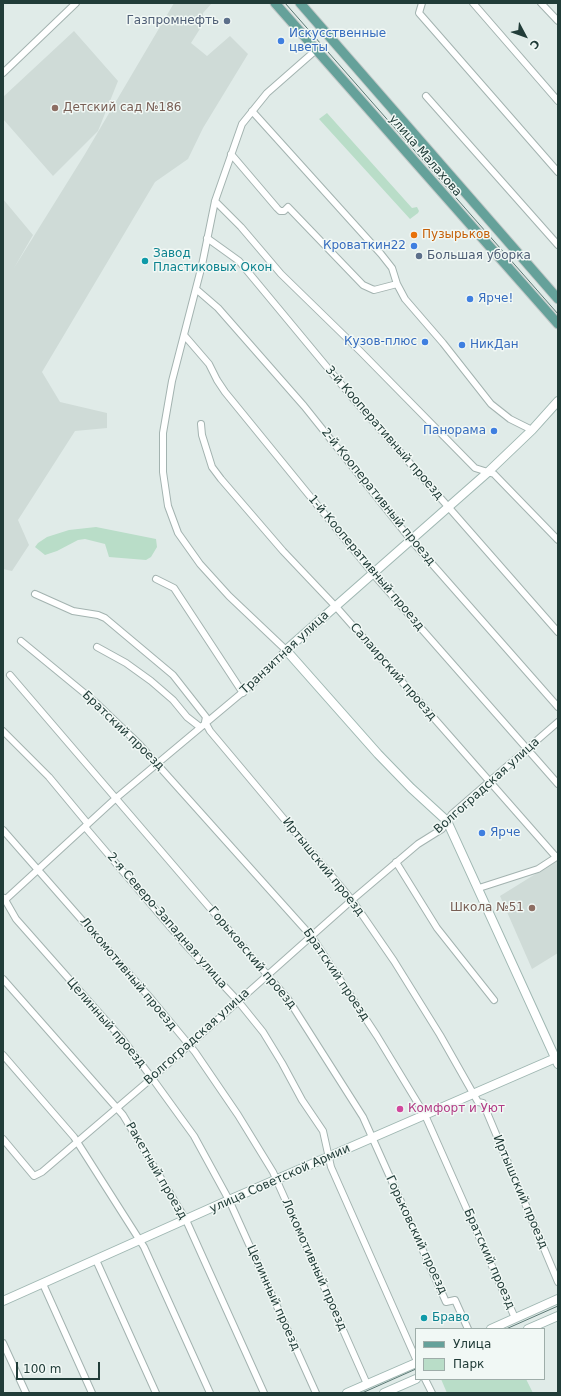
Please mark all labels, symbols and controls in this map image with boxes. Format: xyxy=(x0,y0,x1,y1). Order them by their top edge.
place label: Газпромнефть xyxy=(127,14,219,28)
marker: Газпромнефть xyxy=(222,16,232,26)
north arrow xyxy=(505,16,545,56)
place label: Искусственные цветы xyxy=(289,27,386,55)
marker: Искусственные цветы xyxy=(276,36,286,46)
text: С xyxy=(527,37,542,52)
place label: Детский сад №186 xyxy=(63,101,181,115)
marker: Детский сад №186 xyxy=(50,103,60,113)
street label: улица Малахова xyxy=(386,112,464,200)
place label: Пузырьков xyxy=(422,228,490,242)
marker: Пузырьков xyxy=(409,230,419,240)
place label: Кроваткин22 xyxy=(323,239,406,253)
marker: Кроваткин22 xyxy=(409,241,419,251)
place label: Завод Пластиковых Окон xyxy=(153,247,272,275)
place label: Большая уборка xyxy=(427,249,531,263)
marker: Большая уборка xyxy=(414,251,424,261)
marker: Завод Пластиковых Окон xyxy=(140,256,150,266)
place label: Ярче! xyxy=(478,292,513,306)
marker: Ярче! xyxy=(465,294,475,304)
place label: Кузов-плюс xyxy=(344,335,417,349)
marker: Кузов-плюс xyxy=(420,337,430,347)
place label: НикДан xyxy=(470,338,519,352)
marker: НикДан xyxy=(457,340,467,350)
street label: 3-й Кооперативный проезд xyxy=(322,363,446,503)
place label: Панорама xyxy=(423,424,486,438)
street label: 2-й Кооперативный проезд xyxy=(318,425,438,569)
marker: Панорама xyxy=(489,426,499,436)
street label: 1-й Кооперативный проезд xyxy=(305,492,427,634)
street label: Транзитная улица xyxy=(238,608,332,698)
street label: Салаирский проезд xyxy=(347,620,439,724)
street label: Братский проезд xyxy=(79,688,167,774)
street label: Волгоградская улица xyxy=(431,735,543,837)
street label: Иртышский проезд xyxy=(279,815,367,919)
place label: Ярче xyxy=(490,826,520,840)
marker: Ярче xyxy=(477,828,487,838)
street label: 2-я Северо-Западная улица xyxy=(104,850,230,992)
place label: Школа №51 xyxy=(450,901,524,915)
marker: Школа №51 xyxy=(527,903,537,913)
street label: Горьковский проезд xyxy=(205,904,299,1012)
street label: Локомотивный проезд xyxy=(77,915,179,1033)
street label: Братский проезд xyxy=(300,926,372,1024)
street label: Целинный проезд xyxy=(63,975,149,1071)
street label: Волгоградская улица xyxy=(141,986,253,1088)
place label: Комфорт и Уют xyxy=(408,1102,505,1116)
marker: Комфорт и Уют xyxy=(395,1104,405,1114)
street label: Ракетный проезд xyxy=(122,1120,190,1222)
street label: Иртышский проезд xyxy=(490,1133,550,1251)
street label: улица Советской Армии xyxy=(207,1141,353,1217)
street label: Горьковский проезд xyxy=(382,1173,450,1297)
street label: Локомотивный проезд xyxy=(278,1197,350,1333)
street label: Братский проезд xyxy=(460,1207,518,1311)
street label: Целинный проезд xyxy=(243,1243,303,1353)
place label: Браво xyxy=(432,1311,470,1325)
marker: Браво xyxy=(419,1313,429,1323)
legend xyxy=(415,1328,545,1380)
text: Улица xyxy=(453,1337,491,1351)
scale bar xyxy=(18,1354,102,1380)
text: Парк xyxy=(453,1357,484,1371)
text: 100 m xyxy=(23,1362,61,1376)

